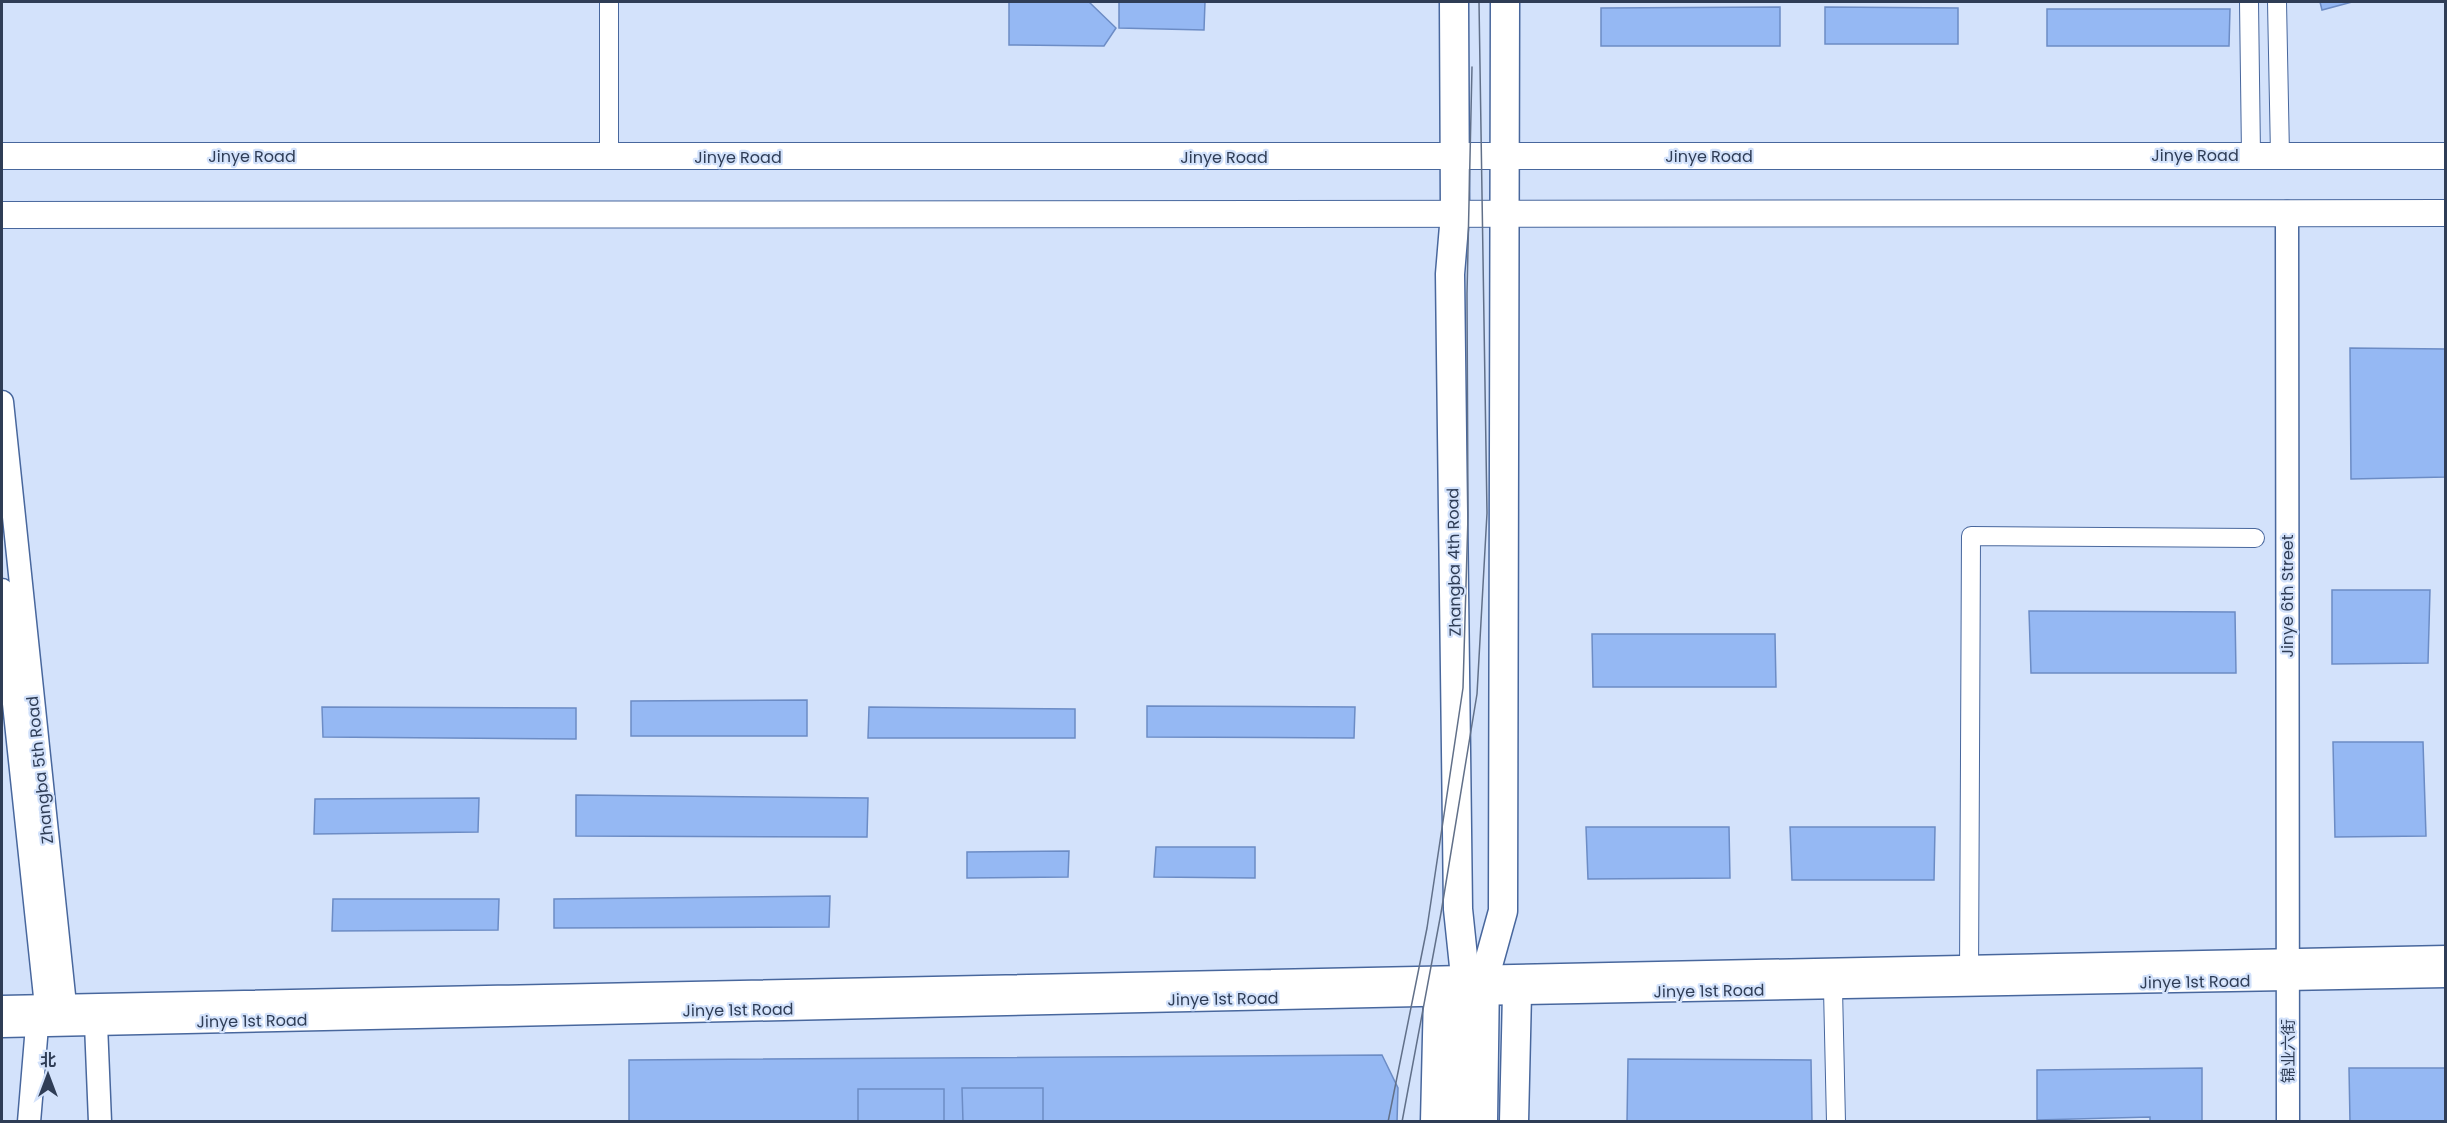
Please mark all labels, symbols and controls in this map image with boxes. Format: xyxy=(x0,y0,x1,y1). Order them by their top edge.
street label: Jinye Road xyxy=(2151,144,2239,167)
street label: Jinye Road xyxy=(208,145,296,168)
street label: Jinye Road xyxy=(1665,145,1753,168)
street label: Jinye Road xyxy=(694,146,782,169)
street label: Jinye Road xyxy=(1180,146,1268,169)
street label: Zhangba 4th Road xyxy=(1441,487,1467,637)
street label: Jinye 6th Street xyxy=(2276,534,2299,658)
street label: Zhangba 5th Road xyxy=(21,695,59,845)
street label: Jinye 1st Road xyxy=(2139,970,2251,994)
street label: Jinye 1st Road xyxy=(1653,979,1765,1003)
street label: Jinye 1st Road xyxy=(1167,987,1279,1011)
street label: Jinye 1st Road xyxy=(682,998,794,1022)
street label: Jinye 1st Road xyxy=(196,1009,308,1033)
street label: 锦业六街 xyxy=(2277,1019,2300,1083)
north arrow xyxy=(18,1045,78,1105)
text: 北 xyxy=(40,1049,56,1072)

